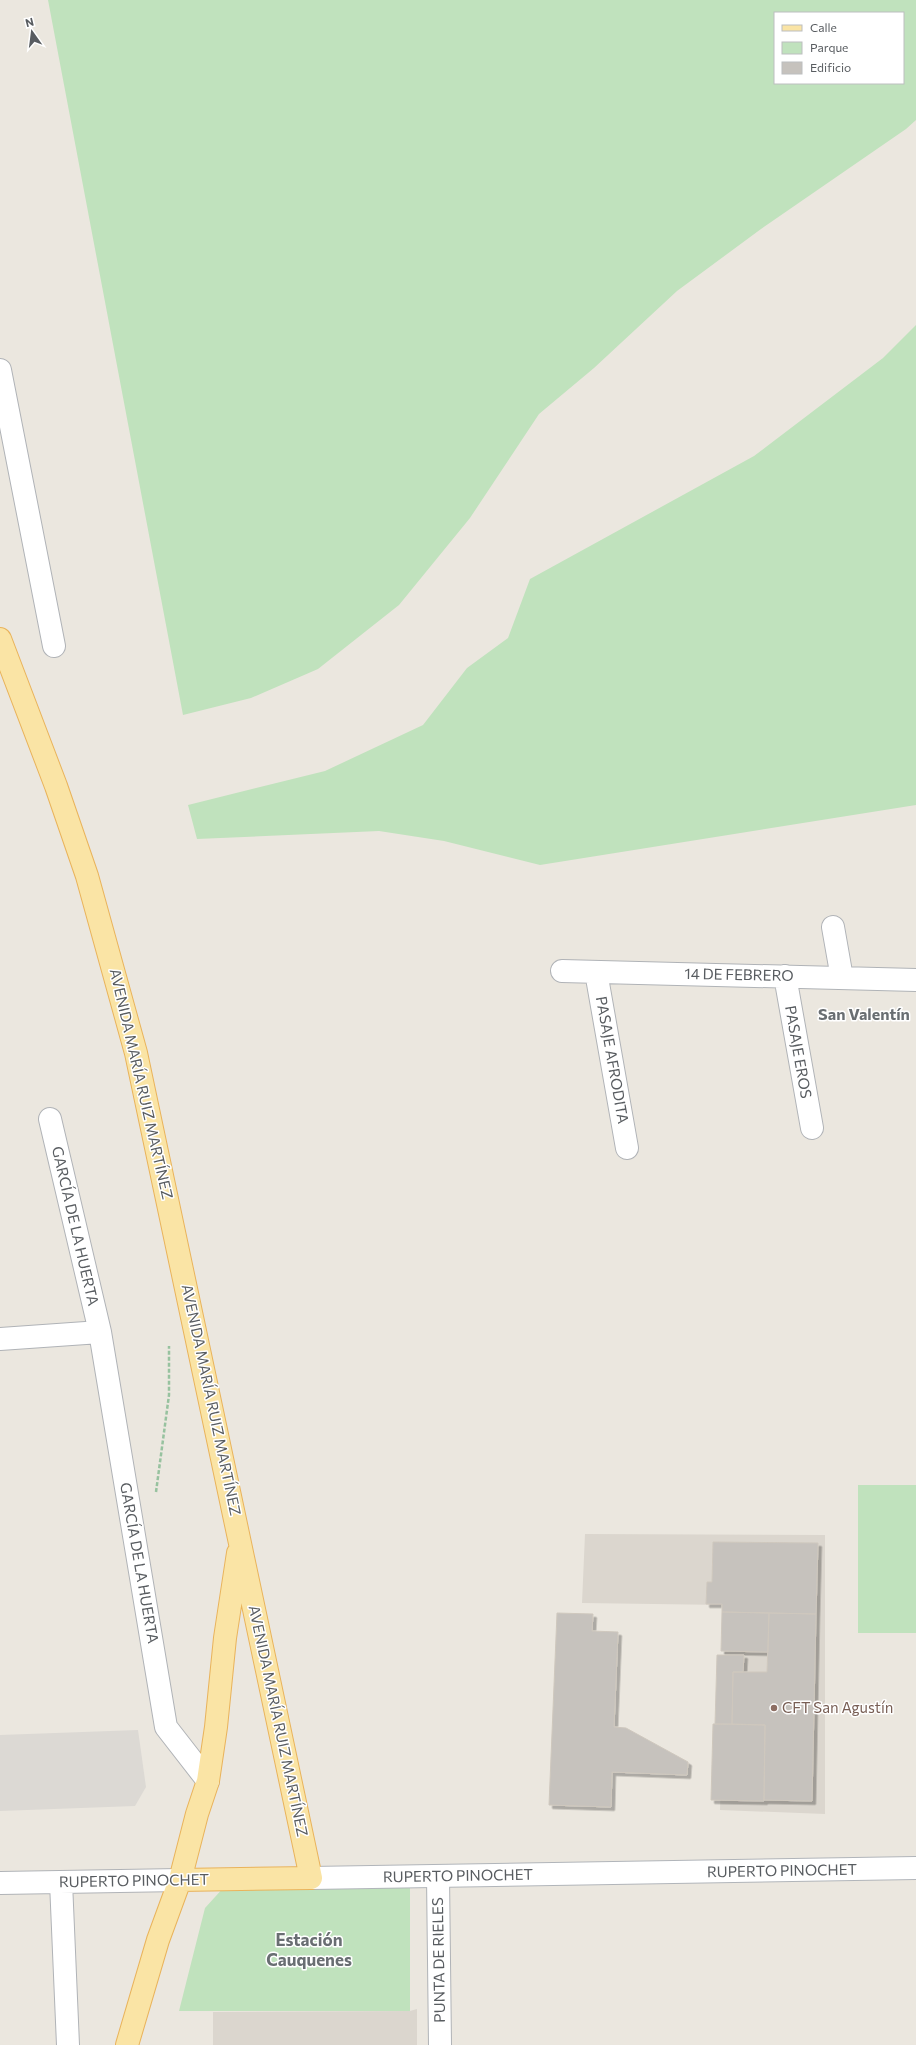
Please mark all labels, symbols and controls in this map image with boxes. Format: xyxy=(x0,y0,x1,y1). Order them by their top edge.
north arrow xyxy=(12,12,52,52)
legend xyxy=(774,12,904,84)
text: N xyxy=(24,15,35,29)
text: Calle xyxy=(810,20,837,34)
text: Parque xyxy=(810,40,848,54)
text: Edificio xyxy=(810,60,851,74)
street label: 14 DE FEBRERO xyxy=(684,964,794,984)
street label: AVENIDA MARÍA RUIZ MARTÍNEZ xyxy=(107,966,178,1201)
street label: PASAJE AFRODITA xyxy=(593,995,633,1125)
street label: PASAJE EROS xyxy=(782,1004,816,1100)
district label: San Valentín xyxy=(818,1004,910,1023)
street label: GARCÍA DE LA HUERTA xyxy=(49,1144,104,1307)
street label: AVENIDA MARÍA RUIZ MARTÍNEZ xyxy=(179,1282,246,1517)
street label: GARCÍA DE LA HUERTA xyxy=(117,1481,164,1645)
street label: AVENIDA MARÍA RUIZ MARTÍNEZ xyxy=(246,1603,313,1838)
place label: CFT San Agustín xyxy=(782,1698,893,1716)
marker: CFT San Agustín xyxy=(769,1703,779,1713)
street label: RUPERTO PINOCHET xyxy=(707,1860,858,1880)
street label: RUPERTO PINOCHET xyxy=(383,1865,534,1885)
street label: RUPERTO PINOCHET xyxy=(59,1870,210,1890)
street label: PUNTA DE RIELES xyxy=(428,1897,448,2023)
district label: Estación Cauquenes xyxy=(266,1929,352,1970)

